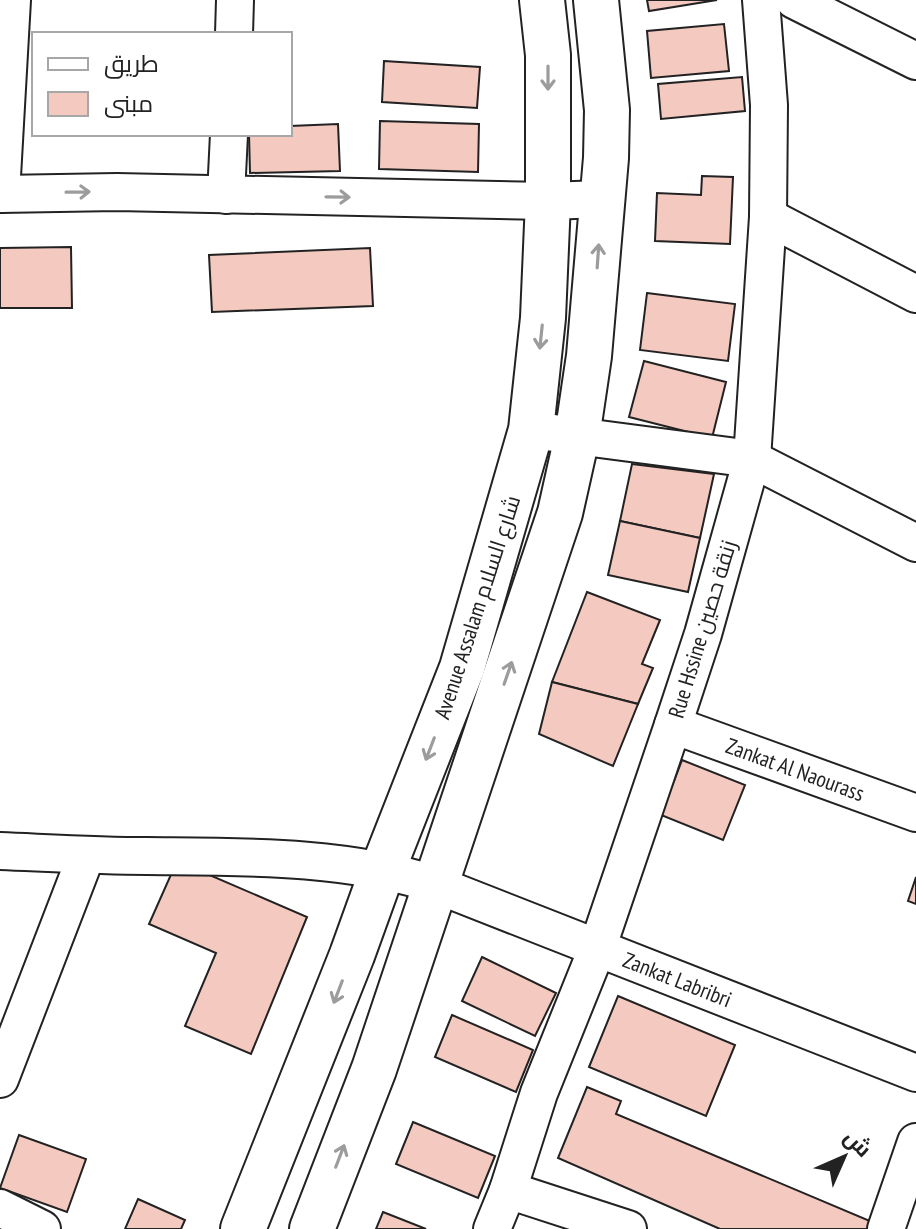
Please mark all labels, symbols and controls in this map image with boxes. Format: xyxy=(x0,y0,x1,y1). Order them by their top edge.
legend xyxy=(32,32,292,136)
text: طريق xyxy=(104,48,159,79)
one-way arrow xyxy=(540,64,556,91)
text: مبنى xyxy=(104,88,153,119)
one-way arrow xyxy=(64,185,91,200)
one-way arrow xyxy=(324,189,351,204)
one-way arrow xyxy=(591,243,606,270)
one-way arrow xyxy=(533,323,548,350)
street label: Avenue Assalam شارع السلام xyxy=(428,492,528,723)
street label: Rue Hssine زنقة حصين xyxy=(662,537,742,721)
one-way arrow xyxy=(502,660,517,685)
street label: Zankat Al Naourass xyxy=(722,731,868,807)
one-way arrow xyxy=(422,736,436,761)
street label: Zankat Labribri xyxy=(619,945,736,1013)
one-way arrow xyxy=(330,979,344,1004)
north arrow xyxy=(804,1117,884,1197)
text: ش xyxy=(838,1123,878,1163)
one-way arrow xyxy=(334,1144,348,1169)

